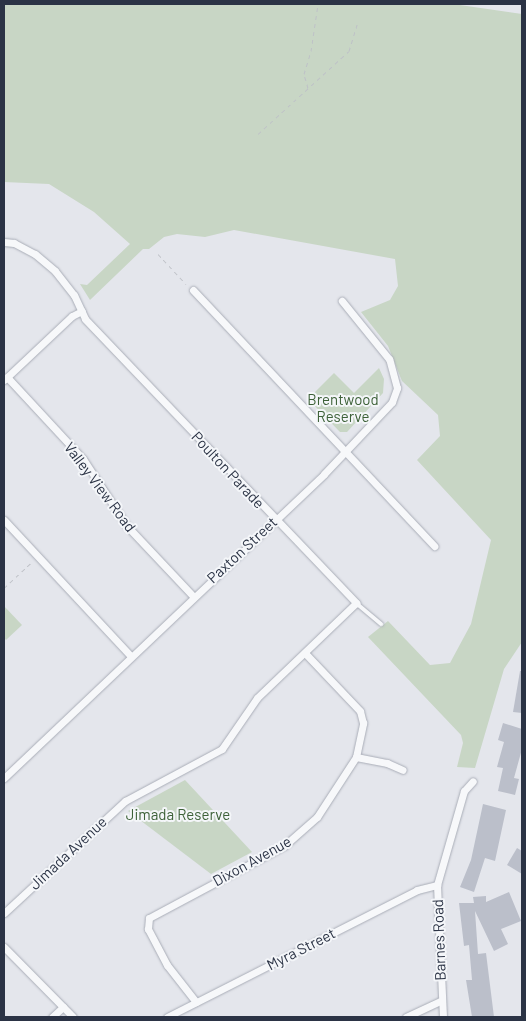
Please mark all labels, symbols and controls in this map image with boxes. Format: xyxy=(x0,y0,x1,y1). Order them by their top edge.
park label: Brentwood Reserve xyxy=(307,390,379,425)
street label: Poulton Parade xyxy=(188,428,268,512)
street label: Valley View Road xyxy=(60,439,140,535)
street label: Paxton Street xyxy=(203,513,281,587)
park label: Jimada Reserve xyxy=(126,806,230,824)
street label: Jimada Avenue xyxy=(26,813,110,893)
street label: Dixon Avenue xyxy=(210,832,294,890)
street label: Barnes Road xyxy=(429,899,449,981)
street label: Myra Street xyxy=(264,924,338,974)

